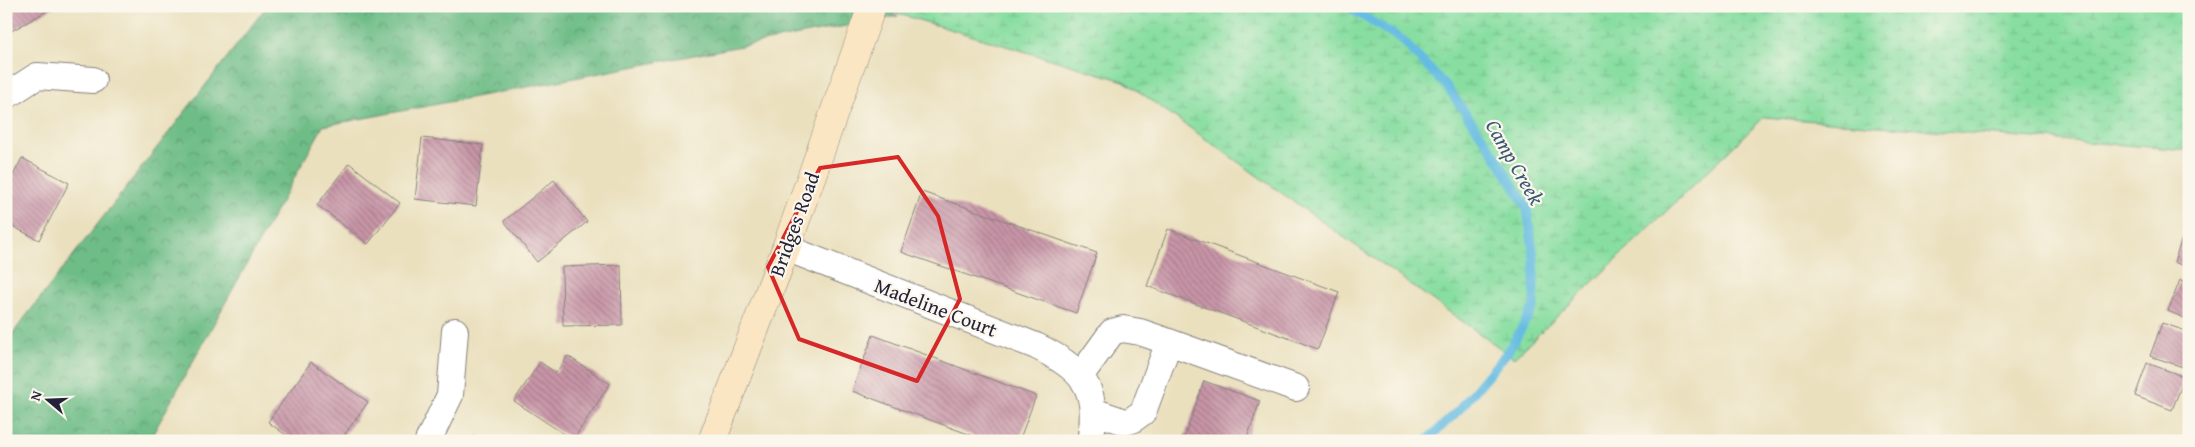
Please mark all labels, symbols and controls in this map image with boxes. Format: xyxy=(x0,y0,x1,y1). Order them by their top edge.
water label: Camp Creek xyxy=(1478,114,1552,211)
street label: Bridges Road xyxy=(762,167,826,280)
street label: Madeline Court xyxy=(870,270,1002,344)
north arrow xyxy=(22,374,72,424)
text: N xyxy=(25,387,47,403)

